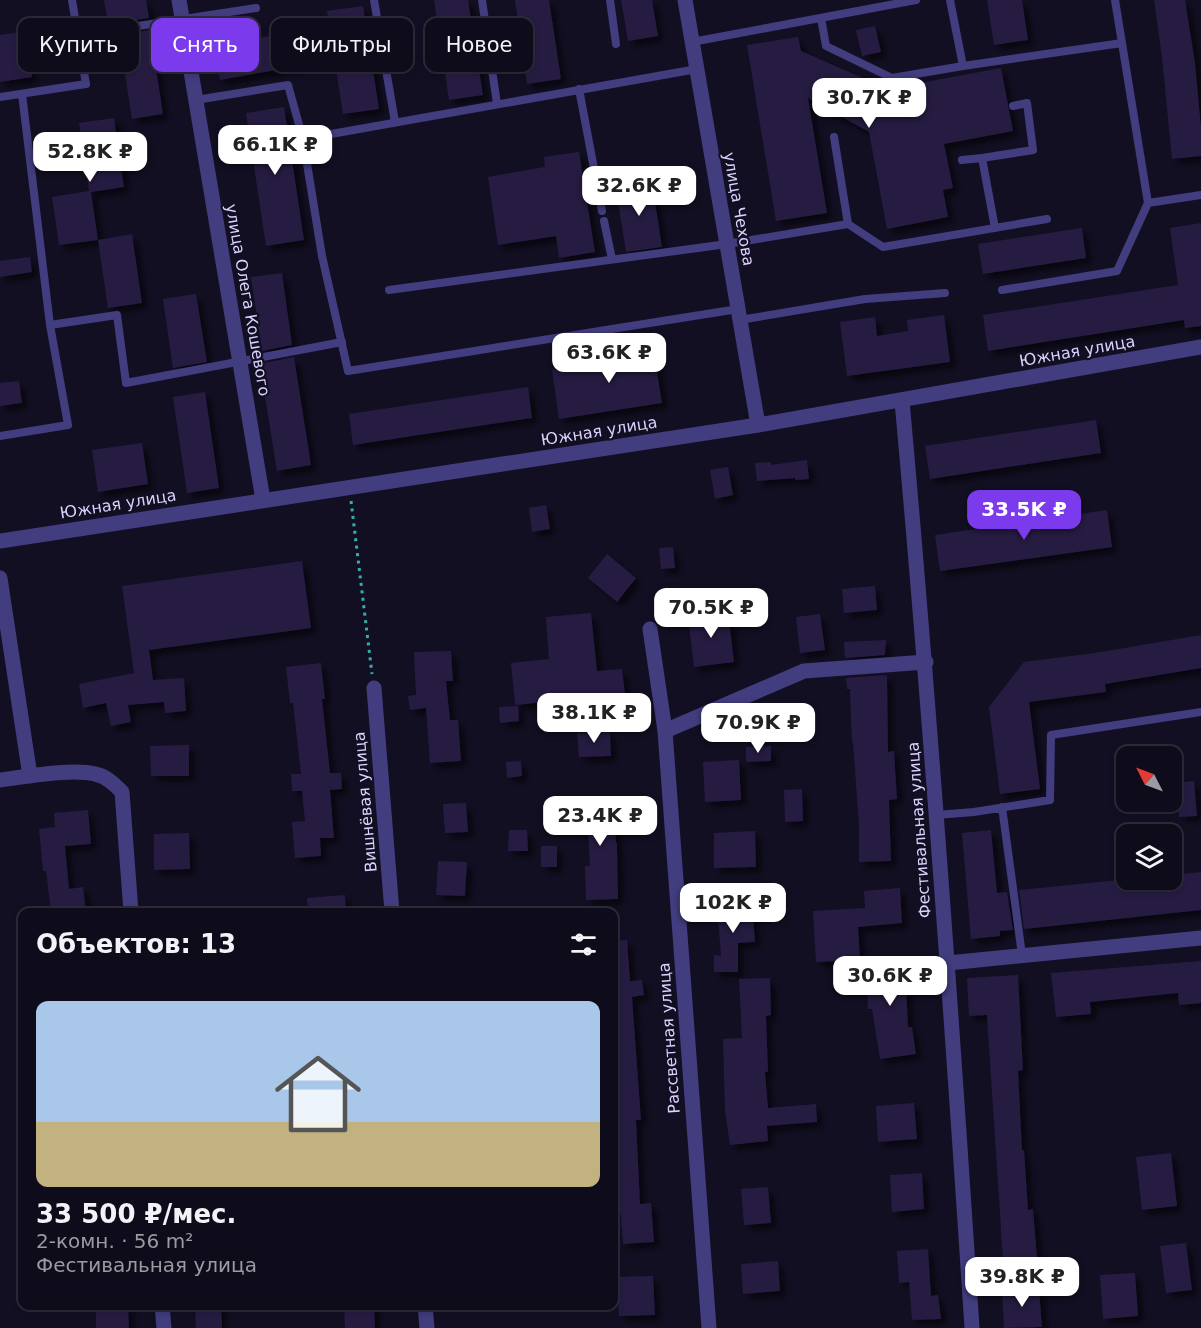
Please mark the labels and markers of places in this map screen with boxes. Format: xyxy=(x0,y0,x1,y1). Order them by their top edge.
pin: 30.7K ₽ xyxy=(814,78,924,129)
pin: 66.1K ₽ xyxy=(220,125,330,176)
pin: 52.8K ₽ xyxy=(35,132,145,183)
pin: 32.6K ₽ xyxy=(584,166,694,217)
pin: 63.6K ₽ xyxy=(554,333,664,384)
pin: 33.5K ₽ xyxy=(969,490,1079,541)
pin: 70.5K ₽ xyxy=(656,588,766,639)
pin: 38.1K ₽ xyxy=(539,693,649,744)
pin: 70.9K ₽ xyxy=(703,703,813,754)
pin: 23.4K ₽ xyxy=(545,796,655,847)
pin: 102K ₽ xyxy=(684,883,782,934)
pin: 30.6K ₽ xyxy=(835,956,945,1007)
pin: 39.8K ₽ xyxy=(967,1257,1077,1308)

